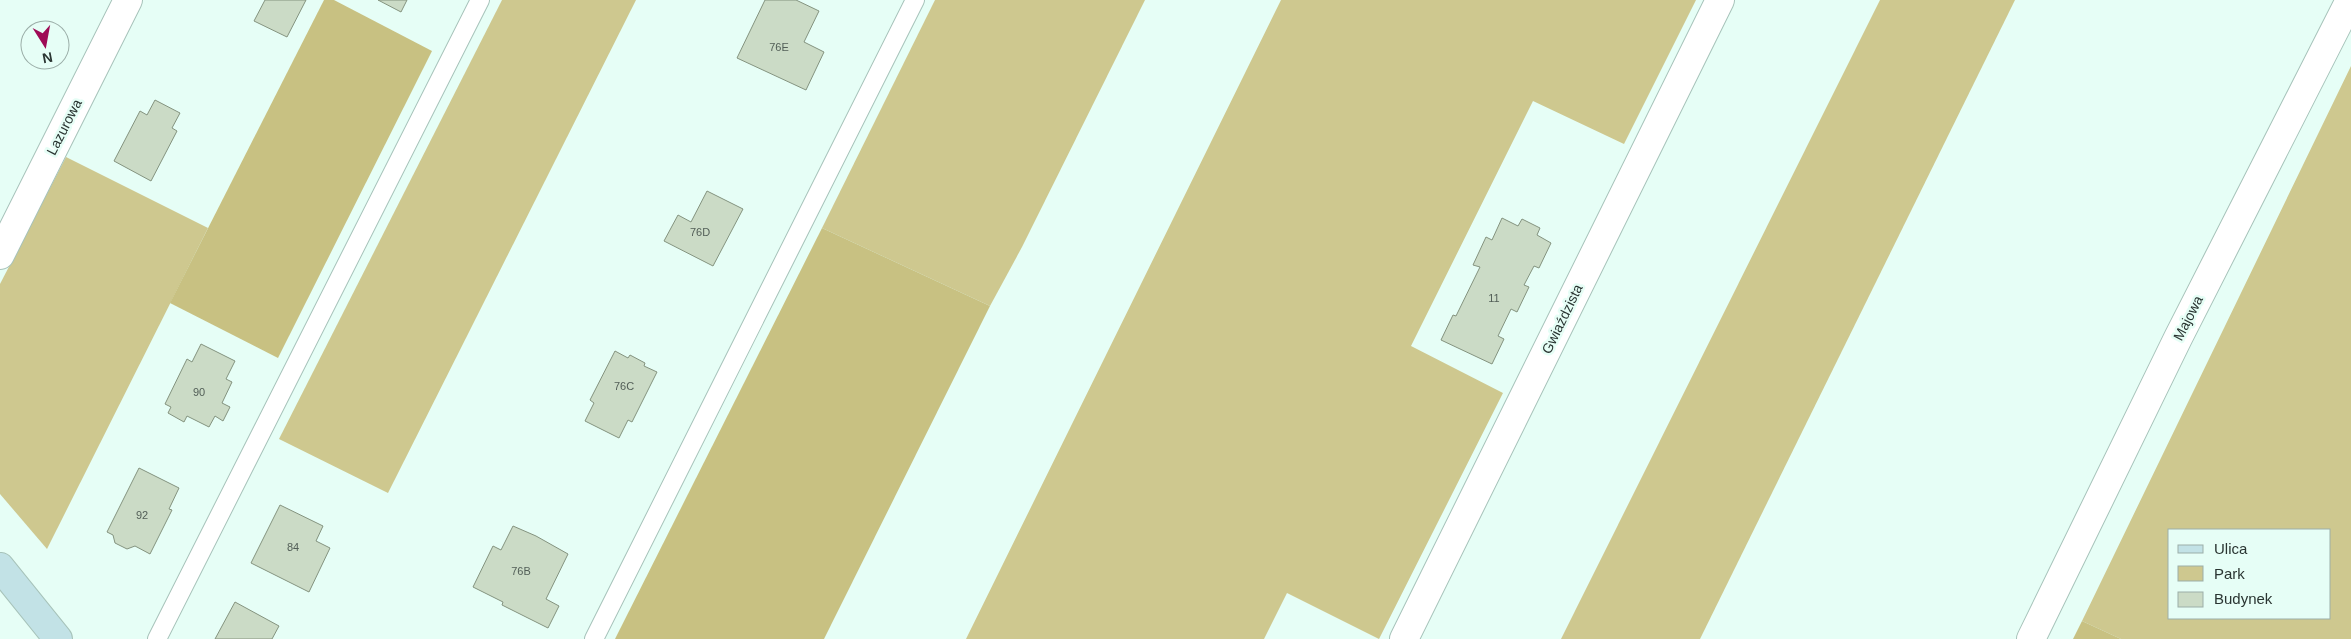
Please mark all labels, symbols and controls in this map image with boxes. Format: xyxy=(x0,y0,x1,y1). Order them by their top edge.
north arrow xyxy=(20,20,70,70)
house number: 76E xyxy=(769,41,789,53)
text: N xyxy=(41,49,54,67)
street label: Lazurowa xyxy=(43,96,85,158)
house number: 76D xyxy=(690,226,710,238)
street label: Gwiaździsta xyxy=(1538,281,1586,356)
house number: 11 xyxy=(1488,292,1500,304)
street label: Majowa xyxy=(2170,293,2206,343)
house number: 76C xyxy=(614,380,634,392)
house number: 90 xyxy=(193,386,205,398)
house number: 92 xyxy=(136,509,148,521)
legend xyxy=(2168,529,2331,619)
text: Ulica xyxy=(2214,540,2248,557)
house number: 84 xyxy=(287,541,299,553)
house number: 76B xyxy=(511,565,531,577)
text: Park xyxy=(2214,565,2245,582)
text: Budynek xyxy=(2214,590,2273,607)

